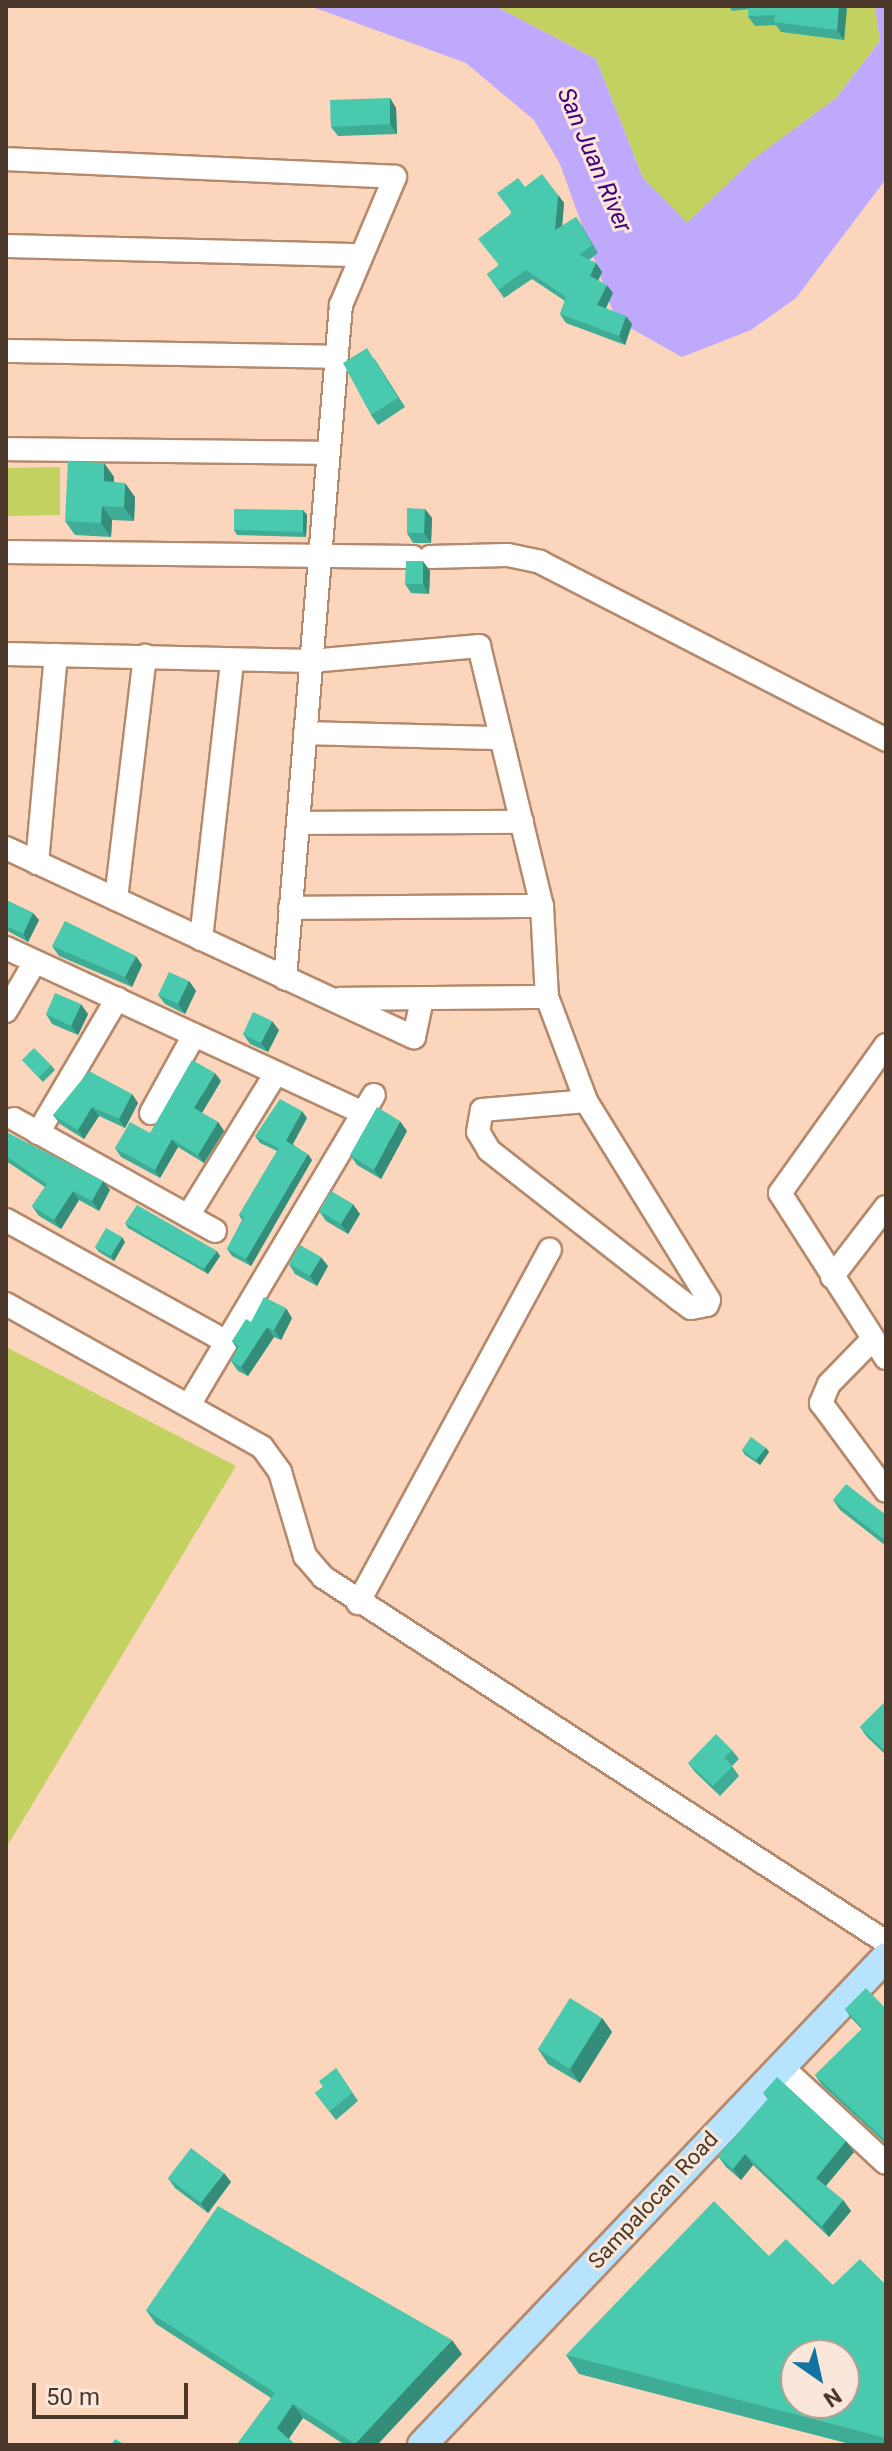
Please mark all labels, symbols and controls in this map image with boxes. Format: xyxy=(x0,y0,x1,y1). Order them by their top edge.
water label: San Juan River xyxy=(551,84,637,236)
street label: Sampalocan Road xyxy=(583,2126,723,2274)
north arrow xyxy=(780,2339,860,2419)
scale bar xyxy=(36,2367,192,2417)
text: 50 m xyxy=(46,2383,100,2411)
text: N xyxy=(819,2383,846,2412)

